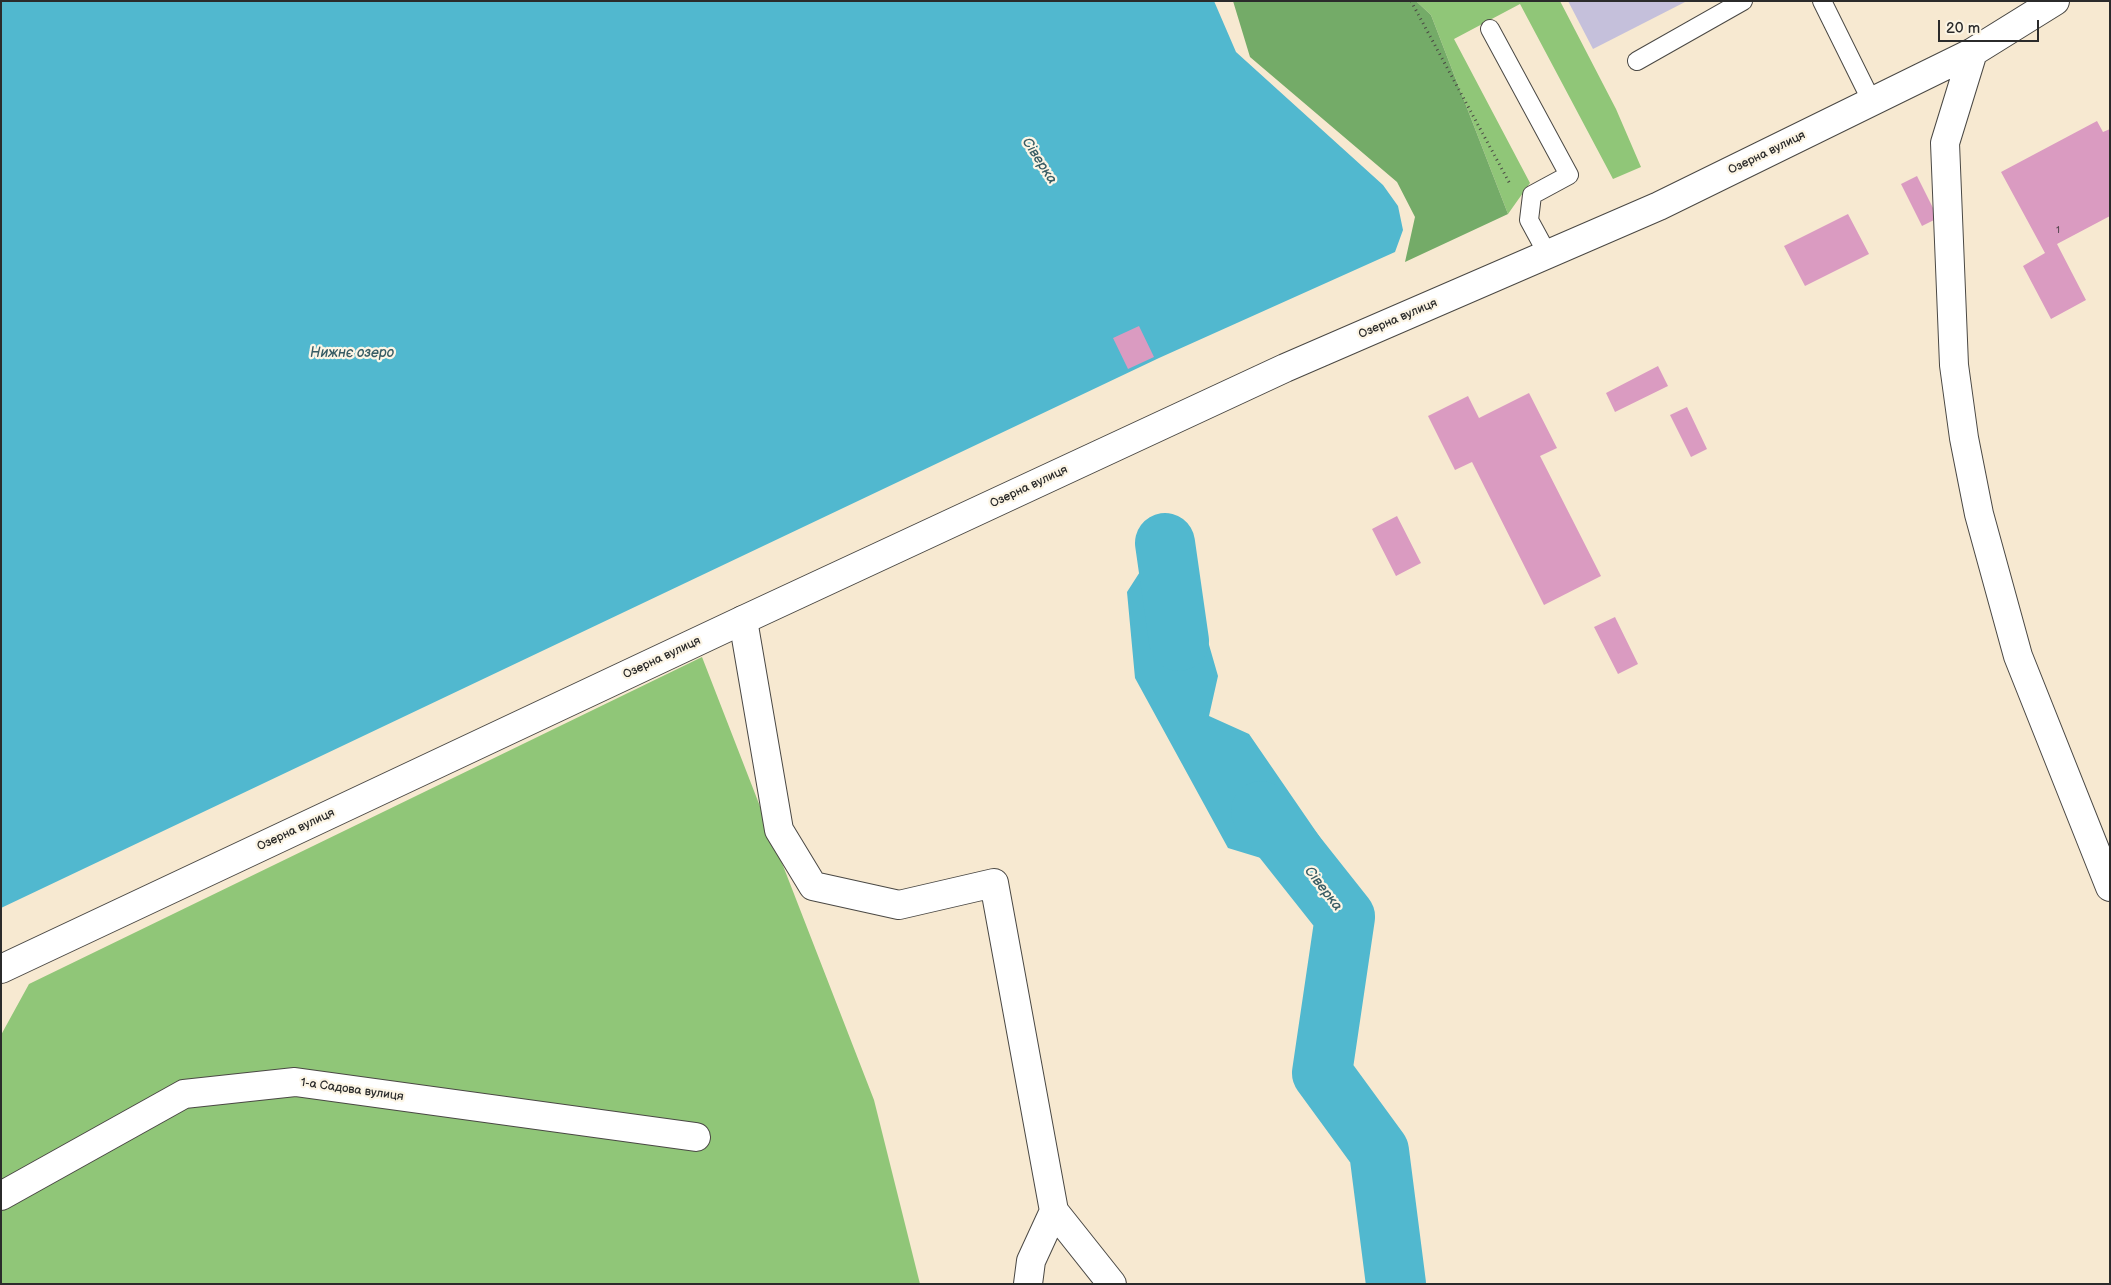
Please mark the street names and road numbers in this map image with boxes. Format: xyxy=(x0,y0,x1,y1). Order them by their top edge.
street label: Озерна вулиця xyxy=(1726,128,1808,178)
street label: Озерна вулиця xyxy=(1357,296,1439,342)
street label: Озерна вулиця xyxy=(988,463,1070,511)
street label: Озерна вулиця xyxy=(621,634,703,682)
street label: Озерна вулиця xyxy=(255,806,337,854)
street label: 1-а Садова вулиця xyxy=(300,1076,404,1104)

